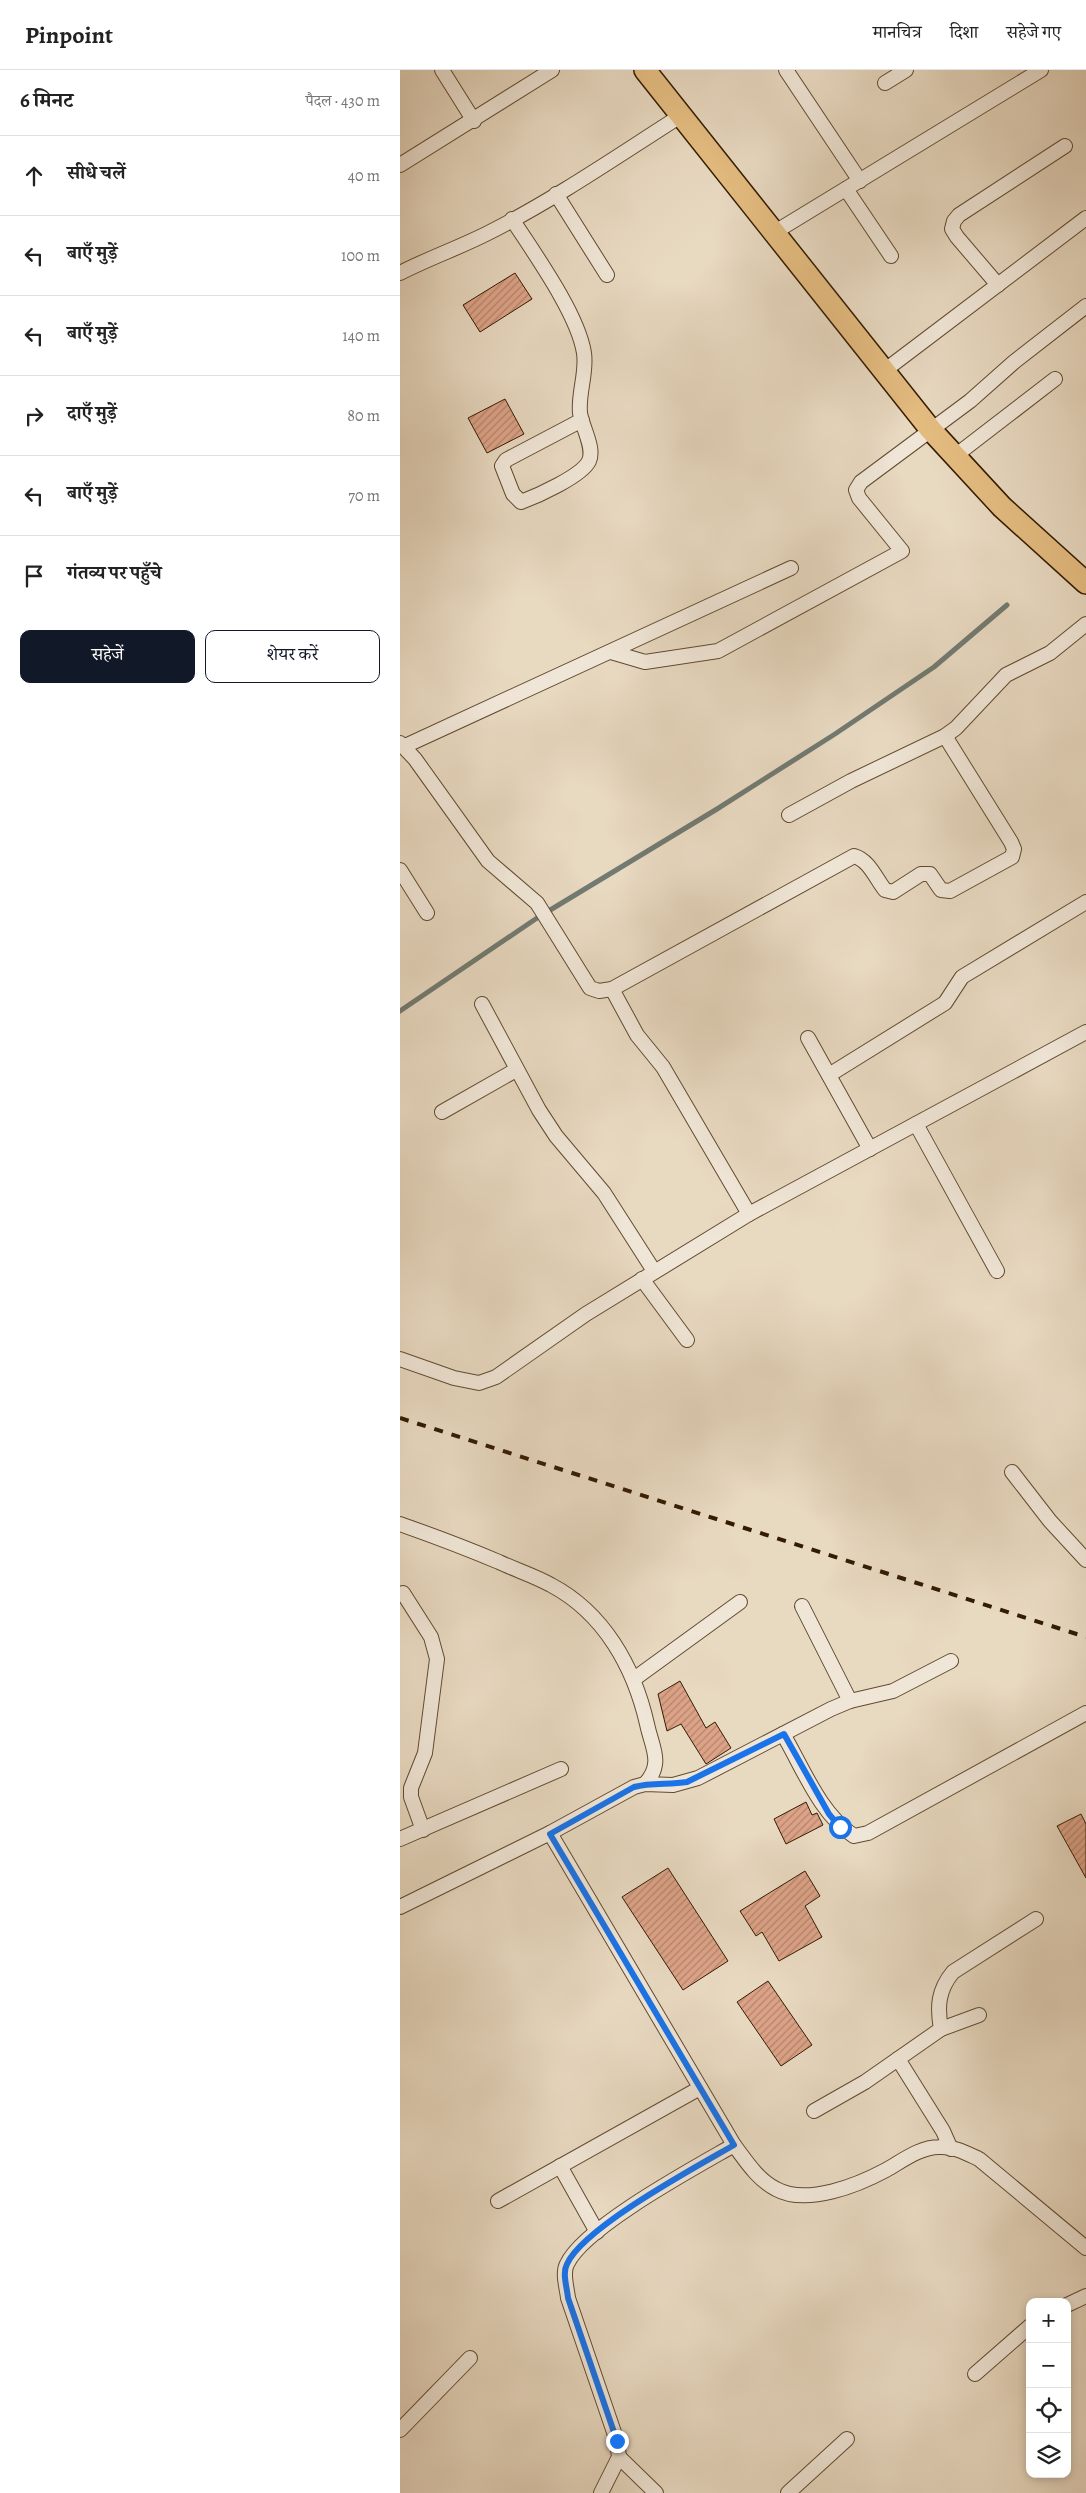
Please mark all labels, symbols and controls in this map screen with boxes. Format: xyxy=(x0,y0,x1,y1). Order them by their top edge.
text: Pinpoint xyxy=(25,19,113,51)
text: मानचित्र xyxy=(873,20,922,44)
text: दिशा xyxy=(950,20,978,44)
text: सहेजे गए xyxy=(1006,20,1061,44)
text: 6 मिनट xyxy=(20,86,73,114)
text: पैदल · 430 m xyxy=(305,90,380,112)
text: सीधे चलें xyxy=(67,160,125,186)
icon: ahead xyxy=(20,162,48,190)
text: 40 m xyxy=(348,165,380,187)
text: बाएँ मुड़ें xyxy=(67,240,117,266)
icon: left xyxy=(20,242,48,270)
text: 100 m xyxy=(341,245,380,267)
text: बाएँ मुड़ें xyxy=(67,320,117,346)
icon: left xyxy=(20,322,48,350)
text: 140 m xyxy=(342,325,380,347)
text: दाएँ मुड़ें xyxy=(67,400,117,426)
icon: right xyxy=(20,402,48,430)
text: 80 m xyxy=(347,405,380,427)
text: बाएँ मुड़ें xyxy=(67,480,117,506)
icon: left xyxy=(20,482,48,510)
text: 70 m xyxy=(348,485,380,507)
text: गंतव्य पर पहुँचे xyxy=(67,560,162,586)
icon: arrive xyxy=(20,562,48,590)
button: सहेजें xyxy=(20,630,195,683)
button: शेयर करें xyxy=(205,630,380,683)
route start xyxy=(829,1816,852,1839)
map controls xyxy=(1026,2298,1071,2478)
button: + xyxy=(1026,2298,1071,2343)
button: − xyxy=(1026,2343,1071,2388)
button: locate xyxy=(1026,2388,1071,2433)
route end xyxy=(606,2430,629,2453)
button: layers xyxy=(1026,2433,1071,2478)

